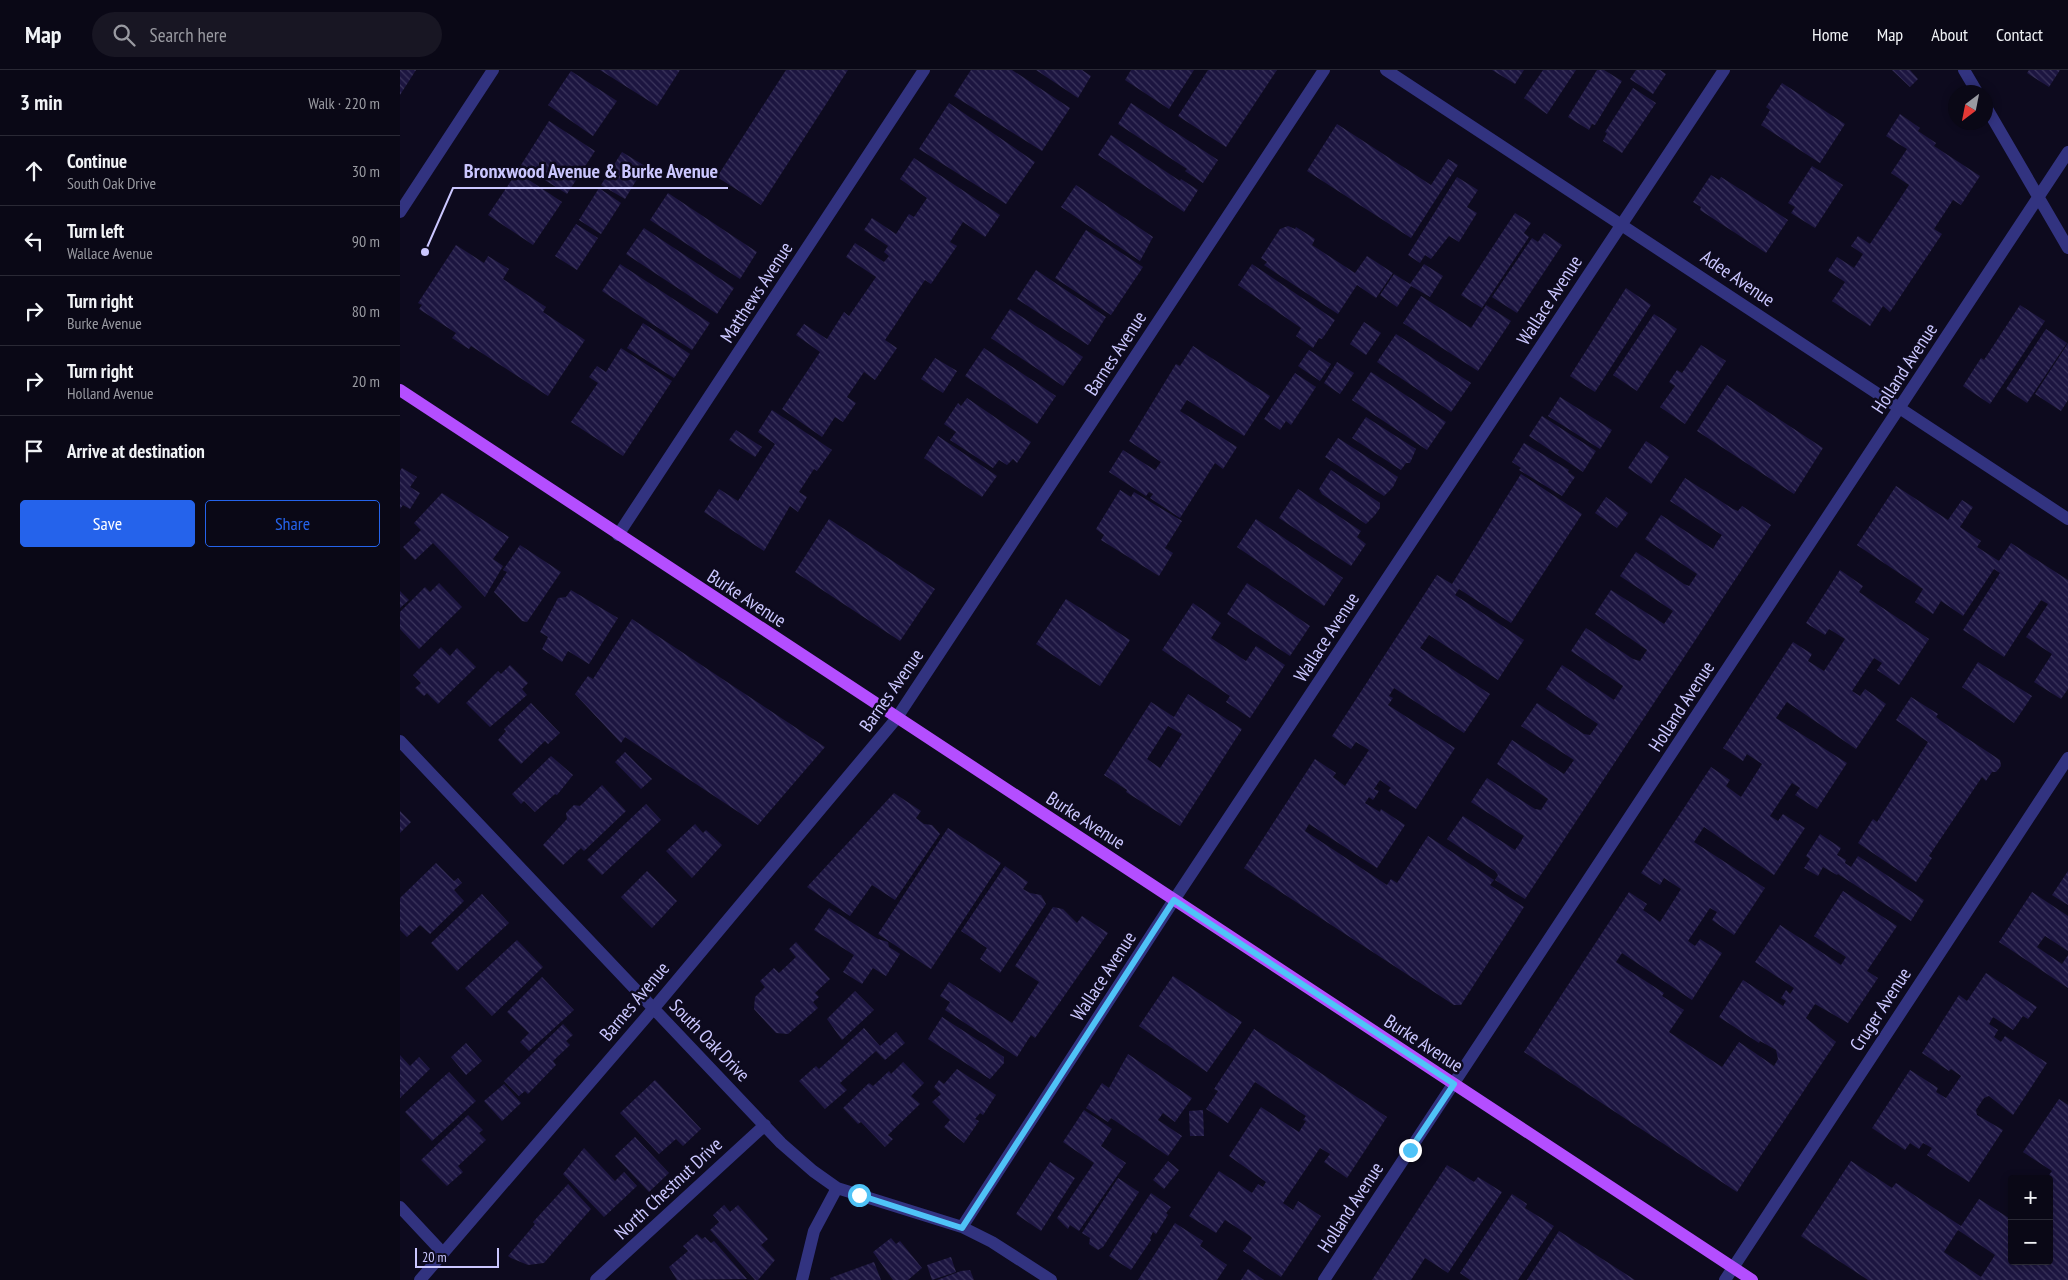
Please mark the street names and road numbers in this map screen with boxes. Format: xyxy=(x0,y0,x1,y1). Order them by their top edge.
street label: Matthews Avenue xyxy=(715,237,798,347)
street label: Adee Avenue xyxy=(1696,244,1780,312)
street label: Wallace Avenue xyxy=(1511,251,1587,349)
street label: Barnes Avenue xyxy=(1079,306,1151,400)
street label: Holland Avenue xyxy=(1866,318,1942,418)
street label: Burke Avenue xyxy=(703,564,791,632)
street label: Wallace Avenue xyxy=(1288,588,1364,686)
street label: Barnes Avenue xyxy=(854,644,928,736)
street label: Holland Avenue xyxy=(1643,656,1719,756)
street label: Burke Avenue xyxy=(1042,786,1130,854)
street label: Wallace Avenue xyxy=(1065,927,1141,1025)
street label: Barnes Avenue xyxy=(594,956,674,1045)
street label: Cruger Avenue xyxy=(1844,963,1916,1055)
street label: South Oak Drive xyxy=(665,994,755,1086)
street label: Burke Avenue xyxy=(1380,1009,1468,1077)
street label: North Chestnut Drive xyxy=(609,1132,727,1244)
street label: Holland Avenue xyxy=(1312,1157,1388,1257)

